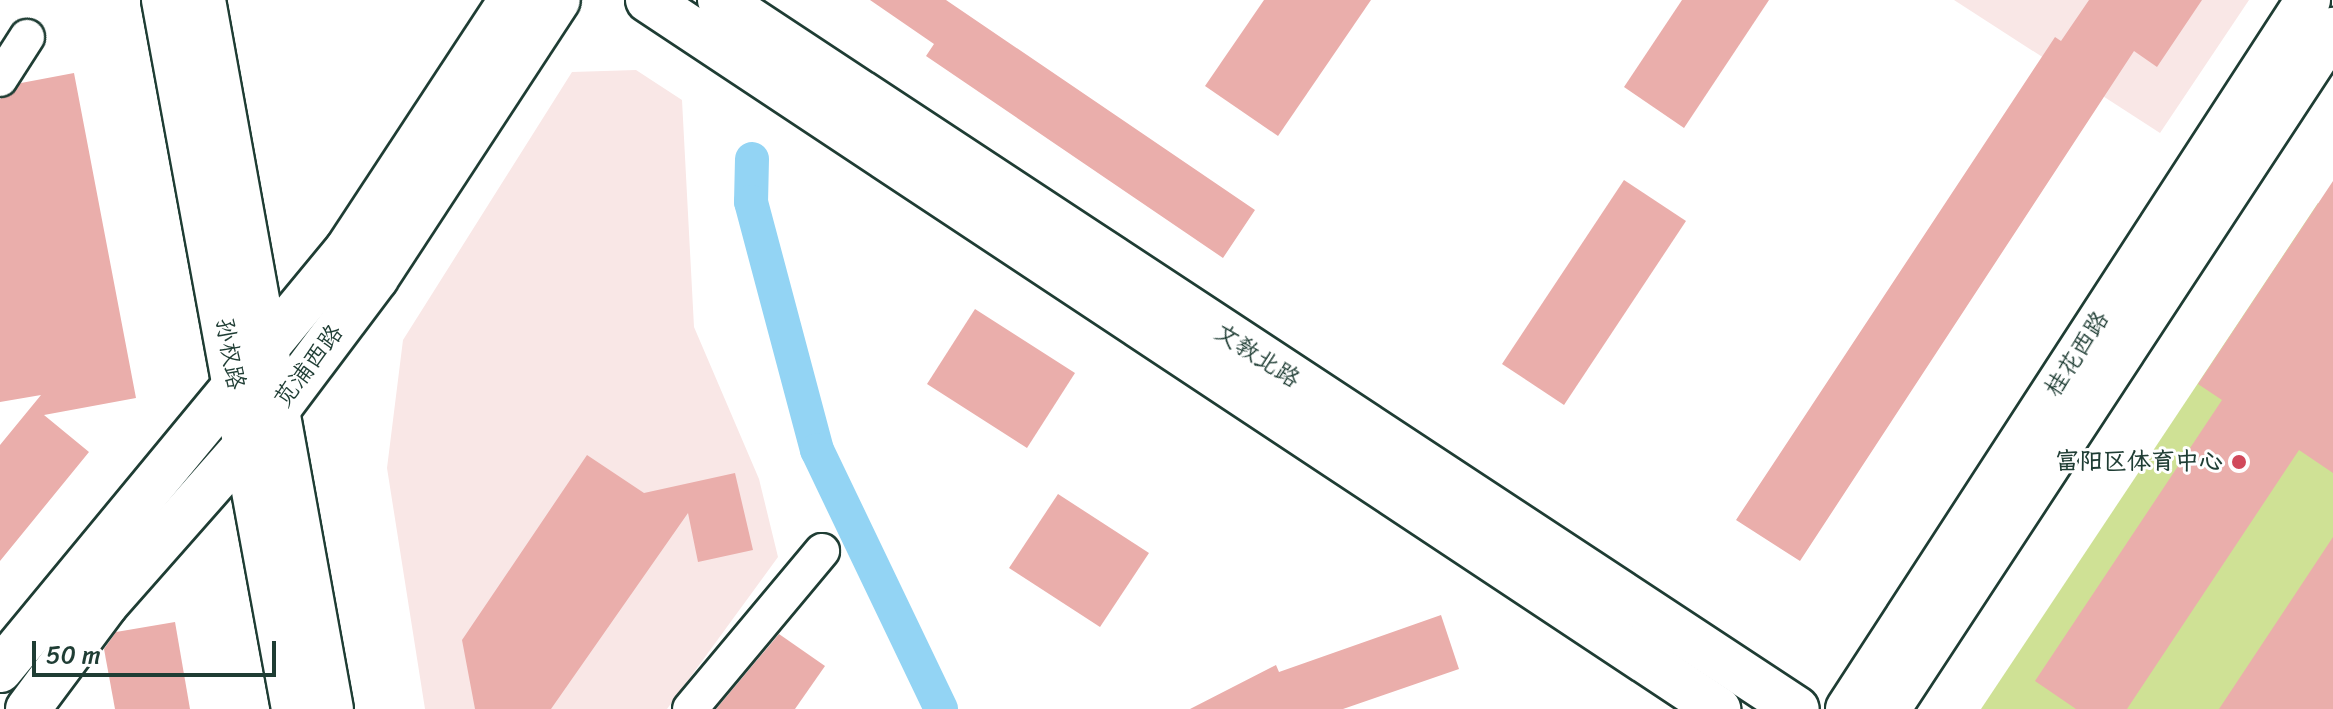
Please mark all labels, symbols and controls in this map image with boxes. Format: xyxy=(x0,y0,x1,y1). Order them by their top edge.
street label: 桂花西路 xyxy=(2039,306,2115,402)
street label: 孙权路 xyxy=(210,316,250,392)
street label: 文教北路 xyxy=(1209,318,1305,394)
street label: 苋浦西路 xyxy=(269,319,349,413)
place label: 富阳区体育中心 xyxy=(2055,448,2223,476)
marker: 富阳区体育中心 xyxy=(2230,453,2248,471)
scale bar xyxy=(36,625,280,675)
text: 50 m xyxy=(46,634,101,676)

